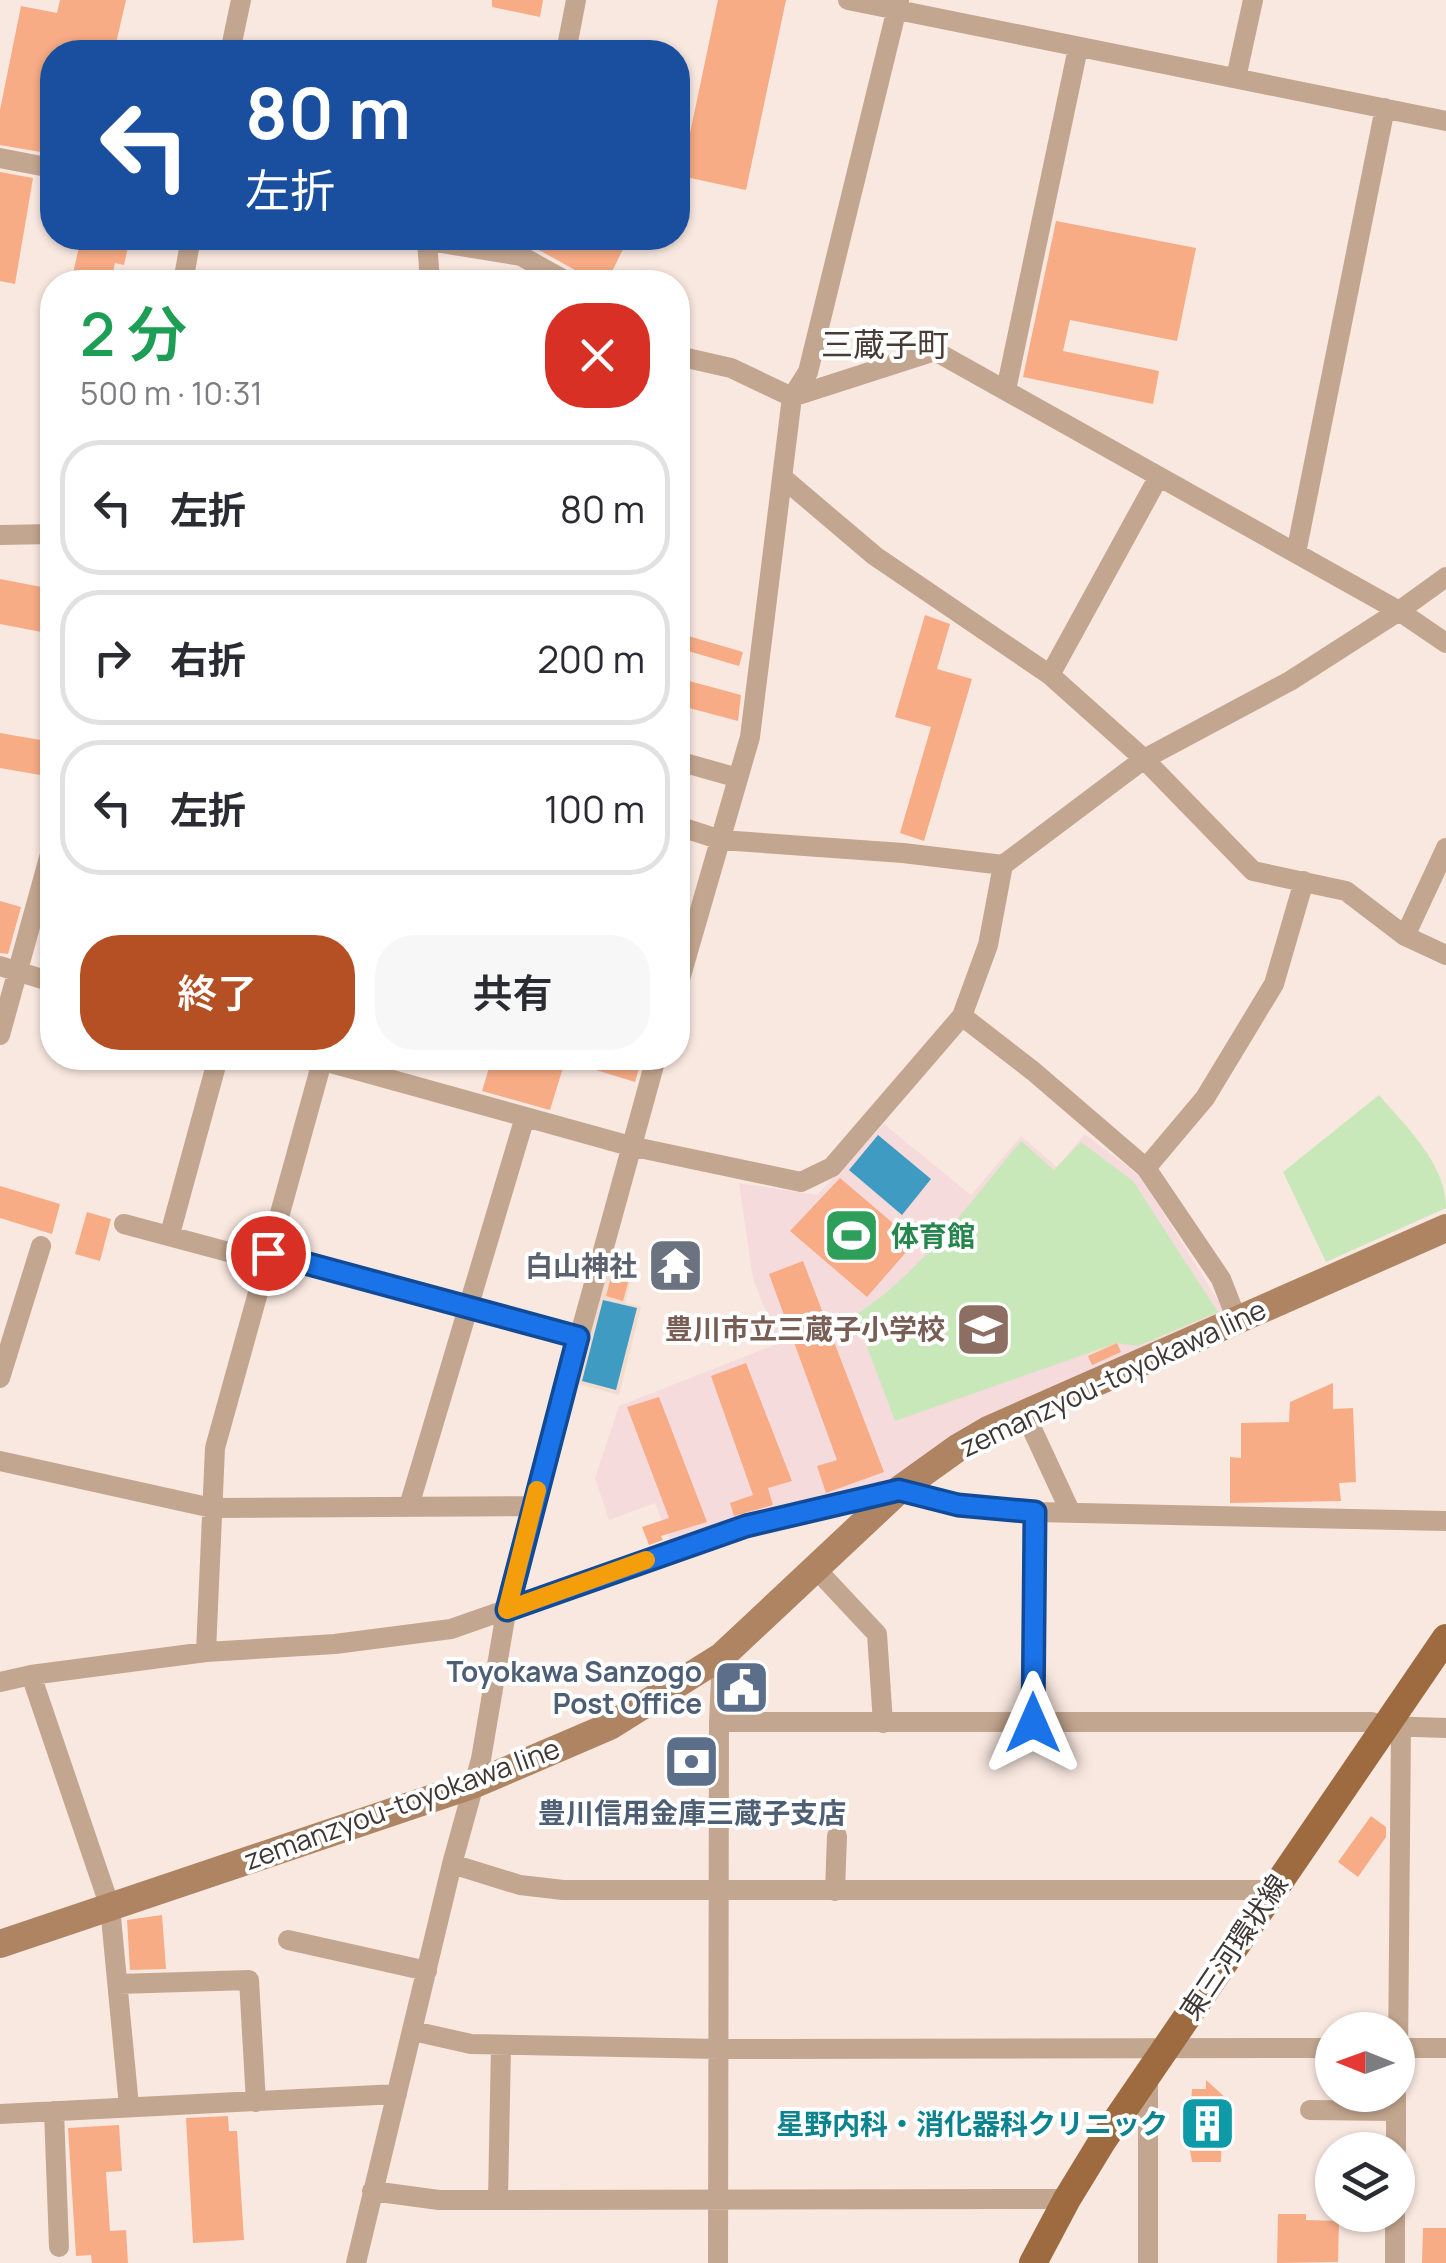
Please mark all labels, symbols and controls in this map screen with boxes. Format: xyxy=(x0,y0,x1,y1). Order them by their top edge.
text: 80 m xyxy=(245,64,411,160)
icon: left xyxy=(80,80,210,210)
text: 左折 xyxy=(245,159,335,221)
text: 2 分 xyxy=(80,292,187,374)
button: close xyxy=(545,303,650,408)
district label: 三蔵子町 xyxy=(821,322,949,366)
text: 500 m · 10:31 xyxy=(80,371,263,415)
icon: left xyxy=(85,480,140,535)
text: 80 m xyxy=(560,482,645,534)
text: 左折 xyxy=(170,483,246,535)
icon: right xyxy=(85,630,140,685)
text: 200 m xyxy=(537,632,645,684)
text: 右折 xyxy=(170,633,246,685)
icon: left xyxy=(85,780,140,835)
text: 100 m xyxy=(544,782,645,834)
text: 左折 xyxy=(170,783,246,835)
button: 終了 xyxy=(80,935,355,1050)
button: 共有 xyxy=(375,935,650,1050)
sports icon: 体育館 xyxy=(822,1206,882,1266)
pin xyxy=(226,1211,311,1296)
place label: 体育館 xyxy=(891,1216,975,1254)
icon: arrive xyxy=(241,1226,296,1281)
temple icon: 白山神社 xyxy=(646,1236,706,1296)
place label: 白山神社 xyxy=(525,1246,637,1284)
street label: zemanzyou-toyokawa line xyxy=(954,1289,1272,1465)
school or university icon: 豊川市立三蔵子小学校 xyxy=(954,1299,1014,1359)
place label: 豊川市立三蔵子小学校 xyxy=(665,1309,945,1347)
place label: Toyokawa Sanzogo Post Office xyxy=(446,1652,702,1722)
public building icon: Toyokawa Sanzogo Post Office xyxy=(711,1658,771,1718)
position arrow xyxy=(981,1671,1085,1775)
street label: zemanzyou-toyokawa line xyxy=(239,1728,565,1878)
bank icon: 豊川信用金庫三蔵子支店 xyxy=(662,1732,722,1792)
place label: 豊川信用金庫三蔵子支店 xyxy=(538,1793,846,1831)
street label: 東三河環状線 xyxy=(1170,1866,1296,2027)
north arrow xyxy=(1315,2012,1415,2112)
map controls xyxy=(1315,2012,1415,2232)
building icon: 星野内科・消化器科クリニック xyxy=(1177,2094,1237,2154)
place label: 星野内科・消化器科クリニック xyxy=(776,2104,1168,2142)
button: layers xyxy=(1315,2132,1415,2232)

